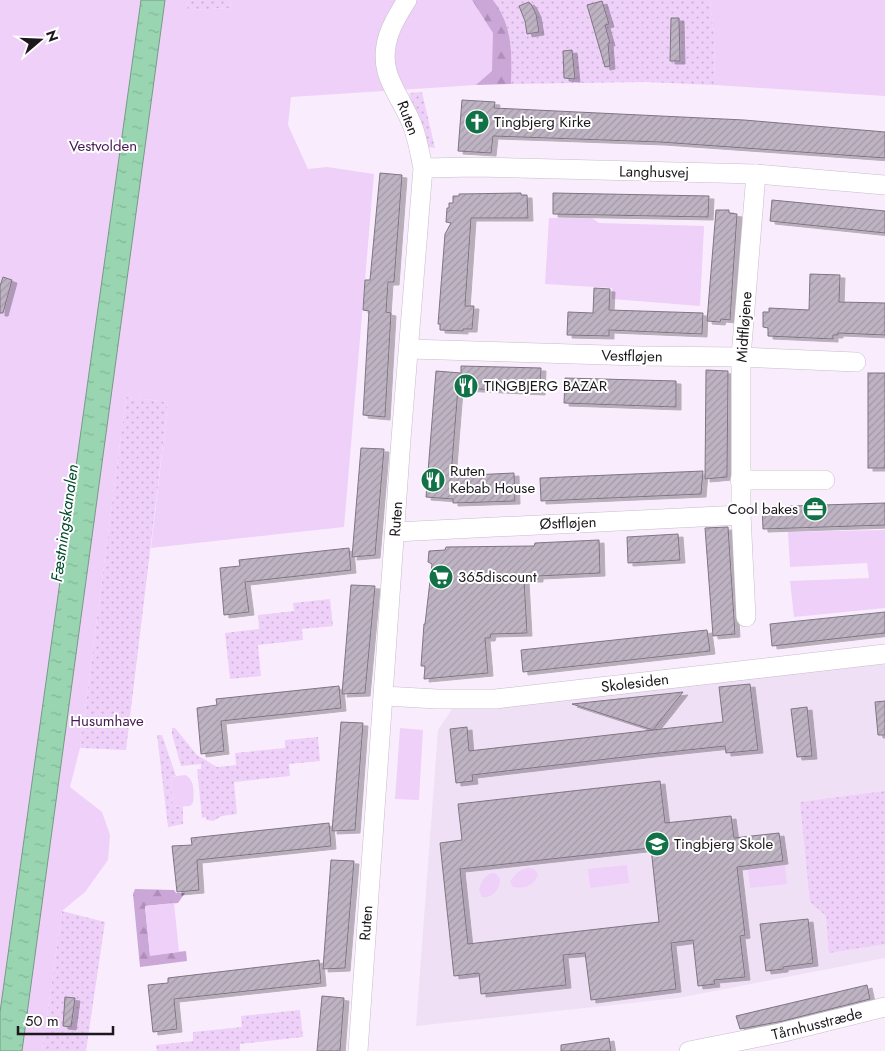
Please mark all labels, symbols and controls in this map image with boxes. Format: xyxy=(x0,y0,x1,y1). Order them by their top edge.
north arrow xyxy=(15,15,65,65)
text: N xyxy=(41,27,64,44)
street label: Ruten xyxy=(391,97,425,139)
church icon: Tingbjerg Kirke xyxy=(464,109,490,135)
place label: Tingbjerg Kirke xyxy=(494,111,591,133)
park label: Vestvolden xyxy=(69,135,137,157)
street label: Langhusvej xyxy=(619,160,689,184)
street label: Midtfløjene xyxy=(731,290,757,363)
street label: Vestfløjen xyxy=(601,344,663,368)
restaurant icon: TINGBJERG BAZAR xyxy=(453,373,479,399)
place label: TINGBJERG BAZAR xyxy=(484,375,608,397)
place label: Ruten Kebab House xyxy=(450,460,535,499)
water label: Fæstningskanalen xyxy=(45,463,84,583)
restaurant icon: Ruten Kebab House xyxy=(420,467,446,493)
office icon: Cool bakes xyxy=(802,496,828,522)
place label: Cool bakes xyxy=(727,498,798,520)
street label: Ruten xyxy=(384,501,408,537)
street label: Østfløjen xyxy=(539,511,597,535)
supermarket icon: 365discount xyxy=(428,564,454,590)
place label: 365discount xyxy=(458,566,537,588)
street label: Skolesiden xyxy=(600,668,670,698)
park label: Husumhave xyxy=(70,710,144,732)
school or university icon: Tingbjerg Skole xyxy=(644,831,670,857)
place label: Tingbjerg Skole xyxy=(674,833,774,855)
street label: Ruten xyxy=(354,905,378,941)
street label: Tårnhusstræde xyxy=(769,1002,865,1046)
scale bar xyxy=(18,1004,112,1036)
text: 50 m xyxy=(25,1010,59,1032)

